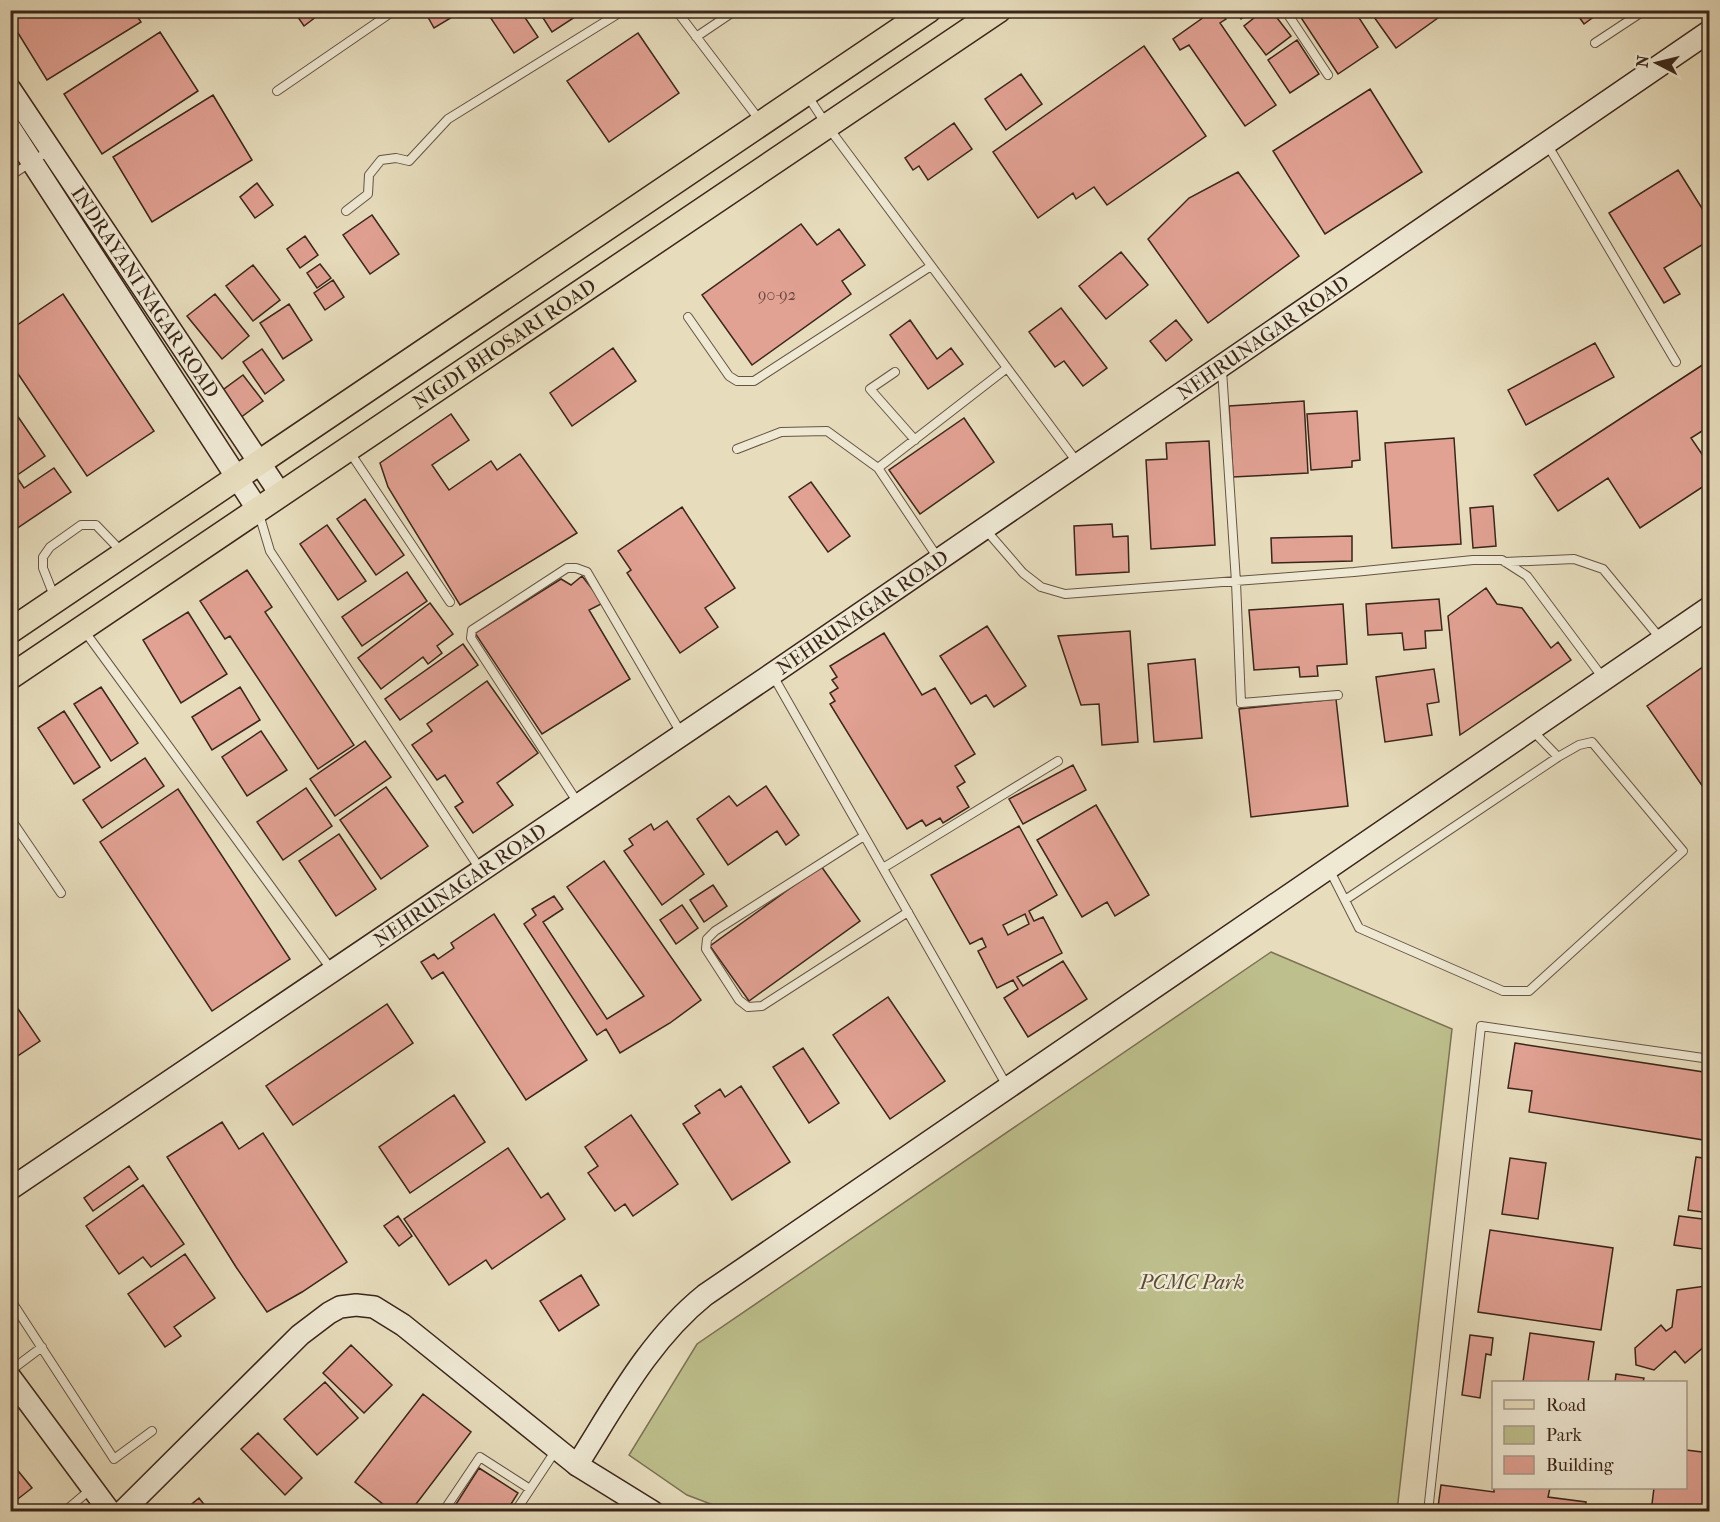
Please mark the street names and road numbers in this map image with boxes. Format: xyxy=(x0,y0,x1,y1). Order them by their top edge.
street label: INDRAYANI NAGAR ROAD xyxy=(66,182,224,402)
street label: NEHRUNAGAR ROAD xyxy=(1173,271,1354,405)
street label: NIGDI BHOSARI ROAD xyxy=(408,274,600,414)
street label: NEHRUNAGAR ROAD xyxy=(772,546,953,680)
street label: NEHRUNAGAR ROAD xyxy=(369,819,551,952)

